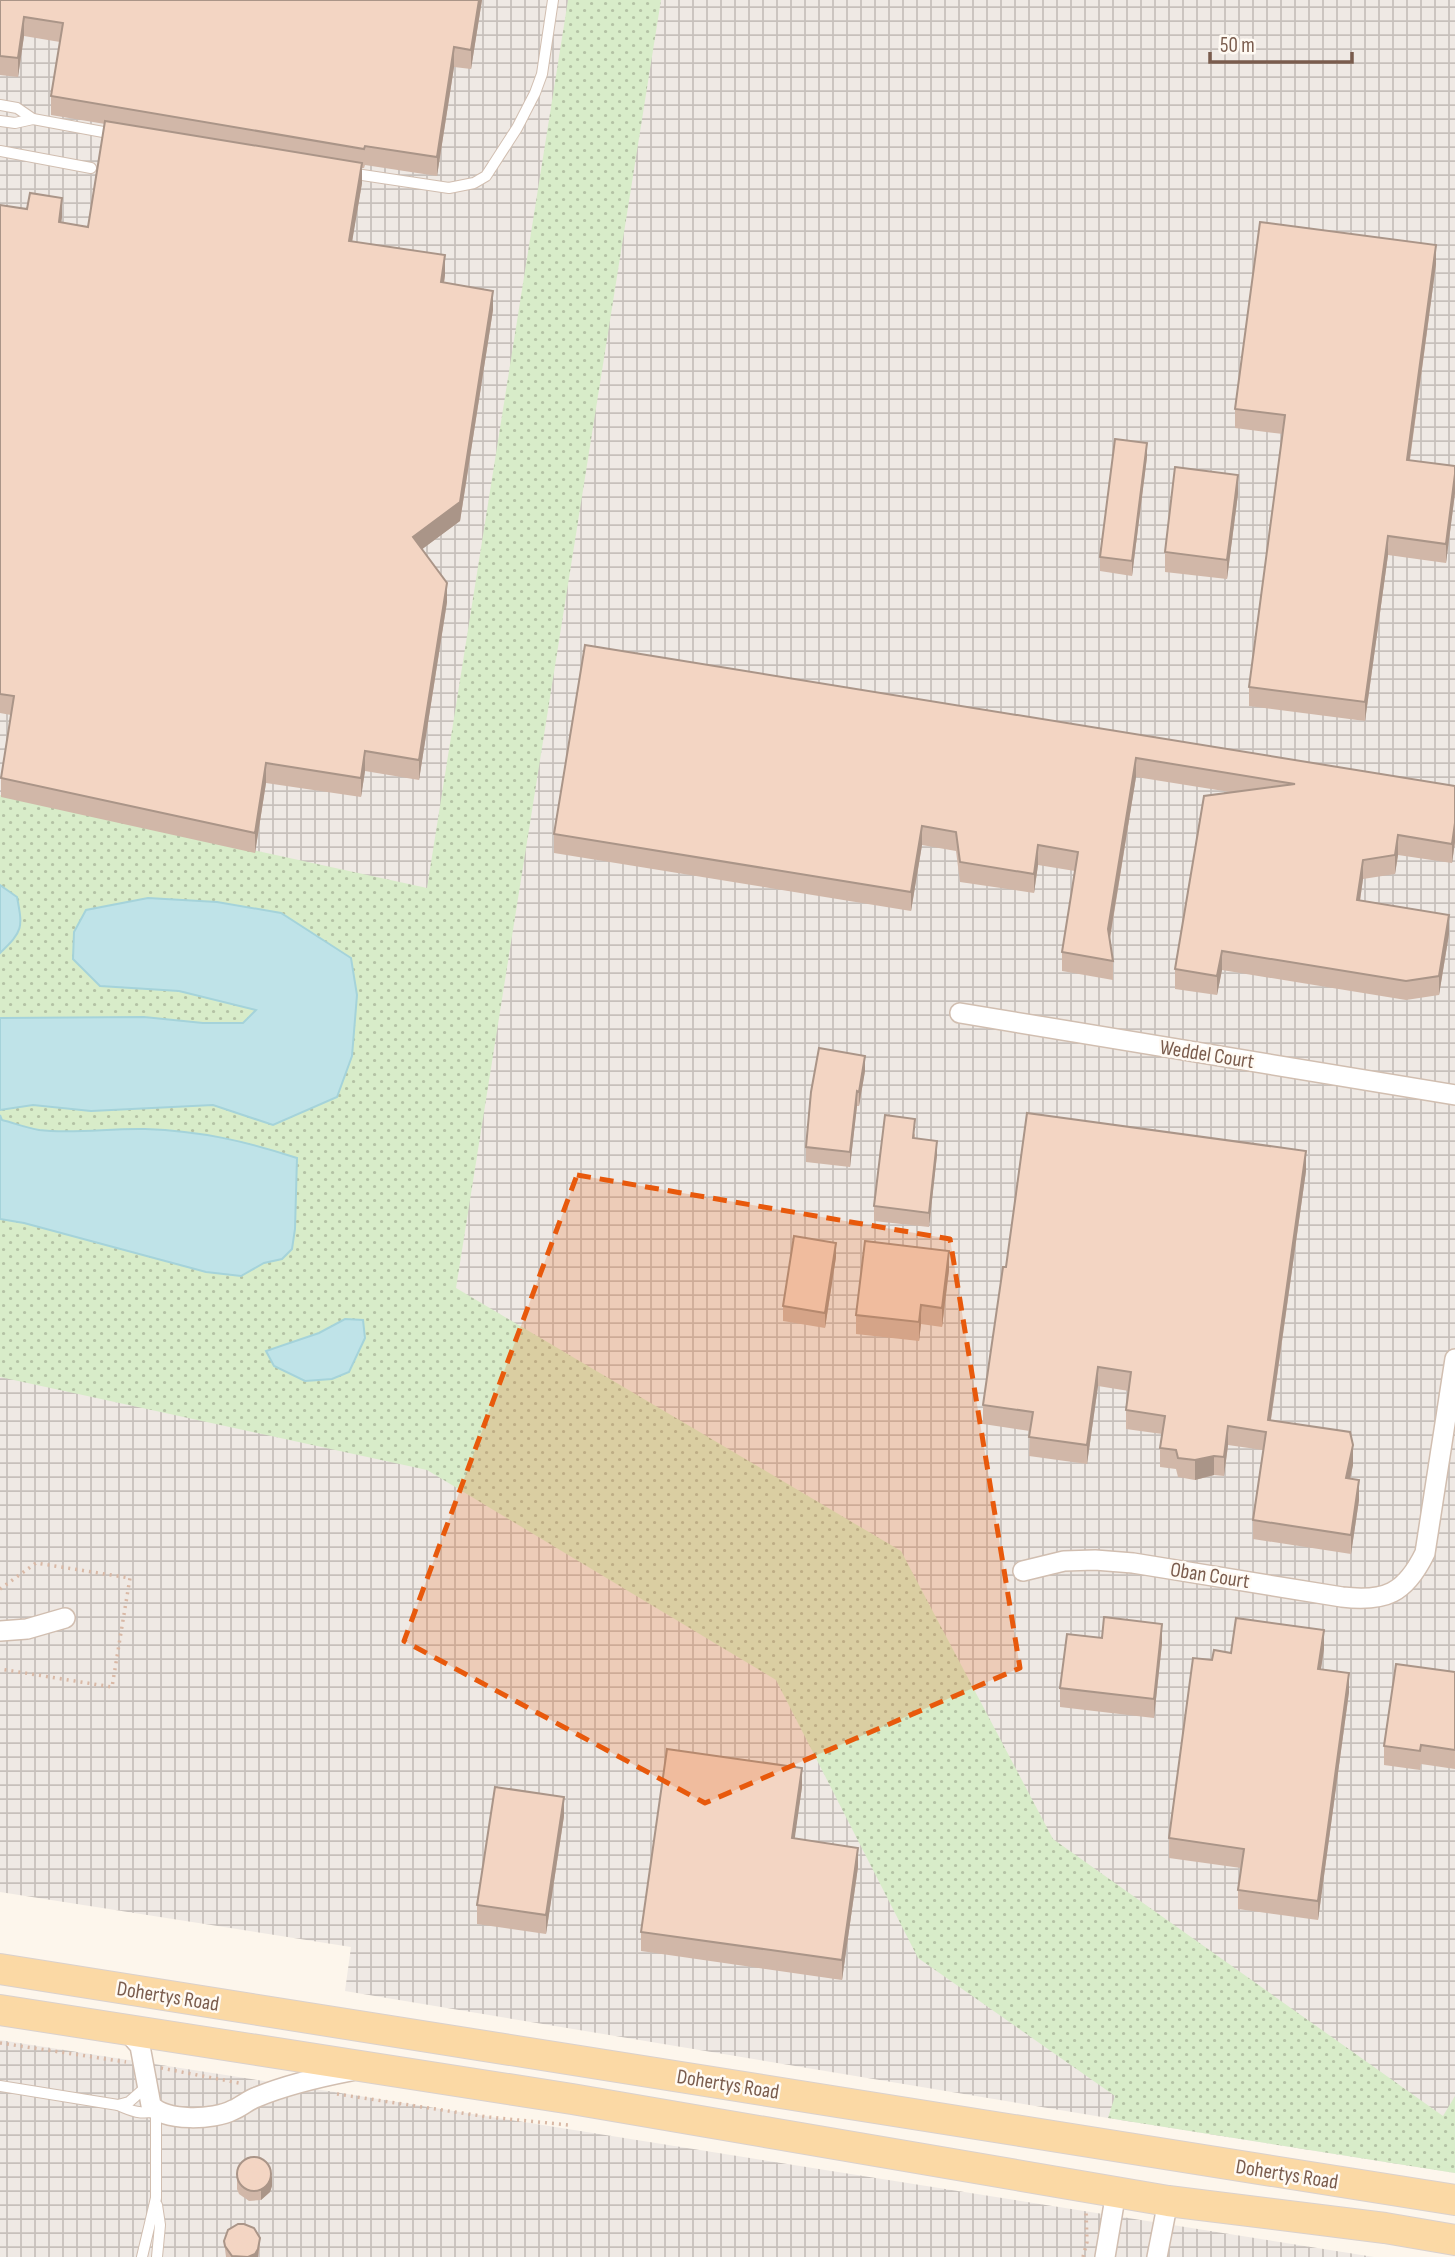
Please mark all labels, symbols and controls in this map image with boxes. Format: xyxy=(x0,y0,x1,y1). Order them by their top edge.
scale bar xyxy=(1210,21,1352,65)
text: 50 m xyxy=(1220,33,1255,58)
street label: Weddel Court xyxy=(1158,1035,1256,1074)
street label: Oban Court xyxy=(1169,1557,1251,1594)
street label: Dohertys Road xyxy=(115,1976,221,2017)
street label: Dohertys Road xyxy=(675,2064,781,2105)
street label: Dohertys Road xyxy=(1234,2154,1340,2195)

